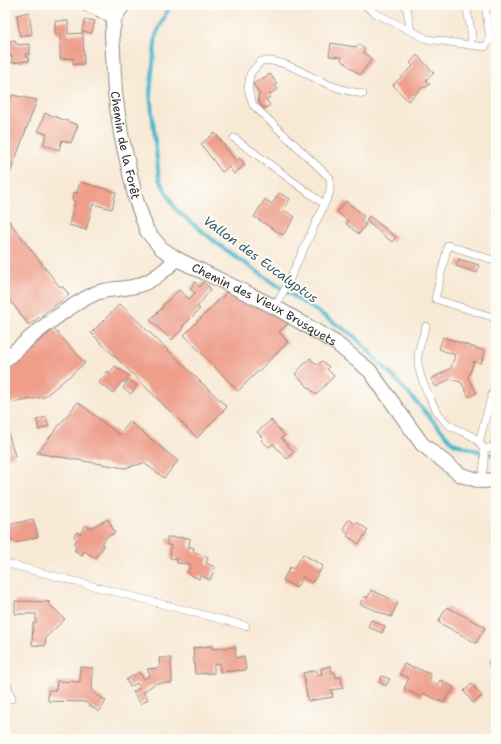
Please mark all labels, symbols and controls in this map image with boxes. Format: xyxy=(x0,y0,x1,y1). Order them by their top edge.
street label: Chemin de la Forêt xyxy=(107,90,144,201)
water label: Vallon des Eucalyptus xyxy=(200,212,322,307)
street label: Chemin des Vieux Brusquets xyxy=(189,259,340,350)

